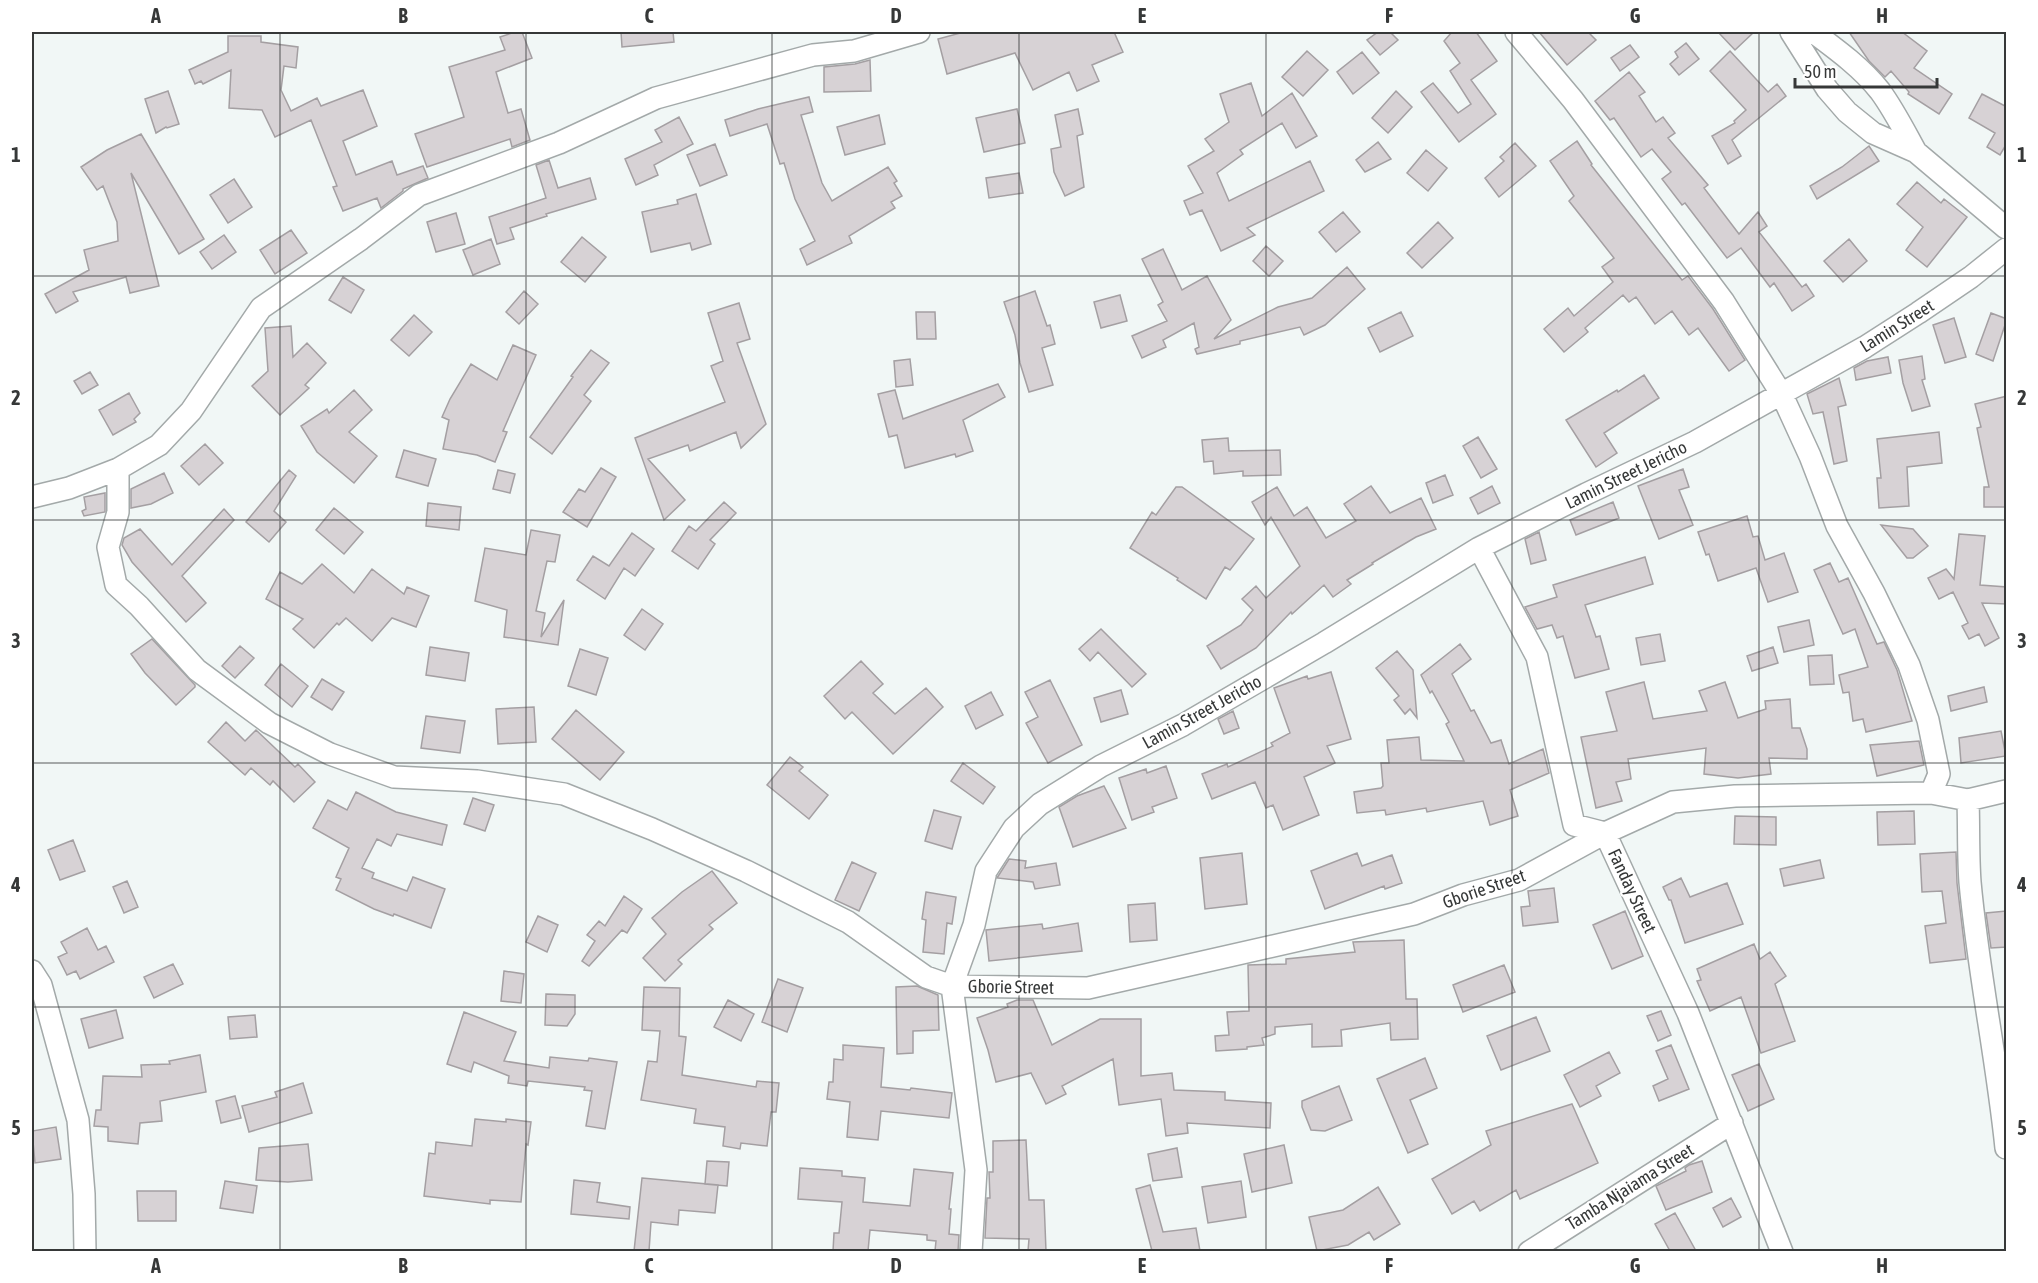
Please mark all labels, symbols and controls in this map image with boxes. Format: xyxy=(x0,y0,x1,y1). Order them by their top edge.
text: A xyxy=(150,4,161,27)
text: B xyxy=(398,4,408,27)
text: C xyxy=(645,4,654,27)
text: D xyxy=(890,4,902,27)
text: E xyxy=(1138,4,1147,27)
text: F xyxy=(1385,4,1393,27)
text: G xyxy=(1630,4,1641,27)
text: H xyxy=(1876,4,1888,27)
scale bar xyxy=(1795,51,1938,89)
text: 50 m xyxy=(1804,61,1836,82)
text: 1 xyxy=(11,143,21,166)
text: 1 xyxy=(2017,143,2027,166)
street label: Lamin Street xyxy=(1856,295,1938,357)
text: 2 xyxy=(11,386,21,409)
text: 2 xyxy=(2017,386,2027,409)
street label: Lamin Street Jericho xyxy=(1561,436,1690,513)
text: 3 xyxy=(11,629,21,652)
text: 3 xyxy=(2017,629,2027,652)
street label: Lamin Street Jericho xyxy=(1139,670,1265,753)
street label: Fanday Street xyxy=(1604,845,1661,936)
street label: Gborie Street xyxy=(1440,865,1528,912)
text: 4 xyxy=(10,873,21,896)
text: 4 xyxy=(2016,873,2027,896)
street label: Gborie Street xyxy=(968,975,1054,998)
text: 5 xyxy=(11,1116,21,1139)
text: 5 xyxy=(2017,1116,2027,1139)
street label: Tamba Njaiama Street xyxy=(1562,1139,1697,1234)
text: A xyxy=(150,1254,161,1277)
text: B xyxy=(398,1254,408,1277)
text: C xyxy=(645,1254,654,1277)
text: D xyxy=(890,1254,902,1277)
text: E xyxy=(1138,1254,1147,1277)
text: F xyxy=(1385,1254,1393,1277)
text: G xyxy=(1630,1254,1641,1277)
text: H xyxy=(1876,1254,1888,1277)

